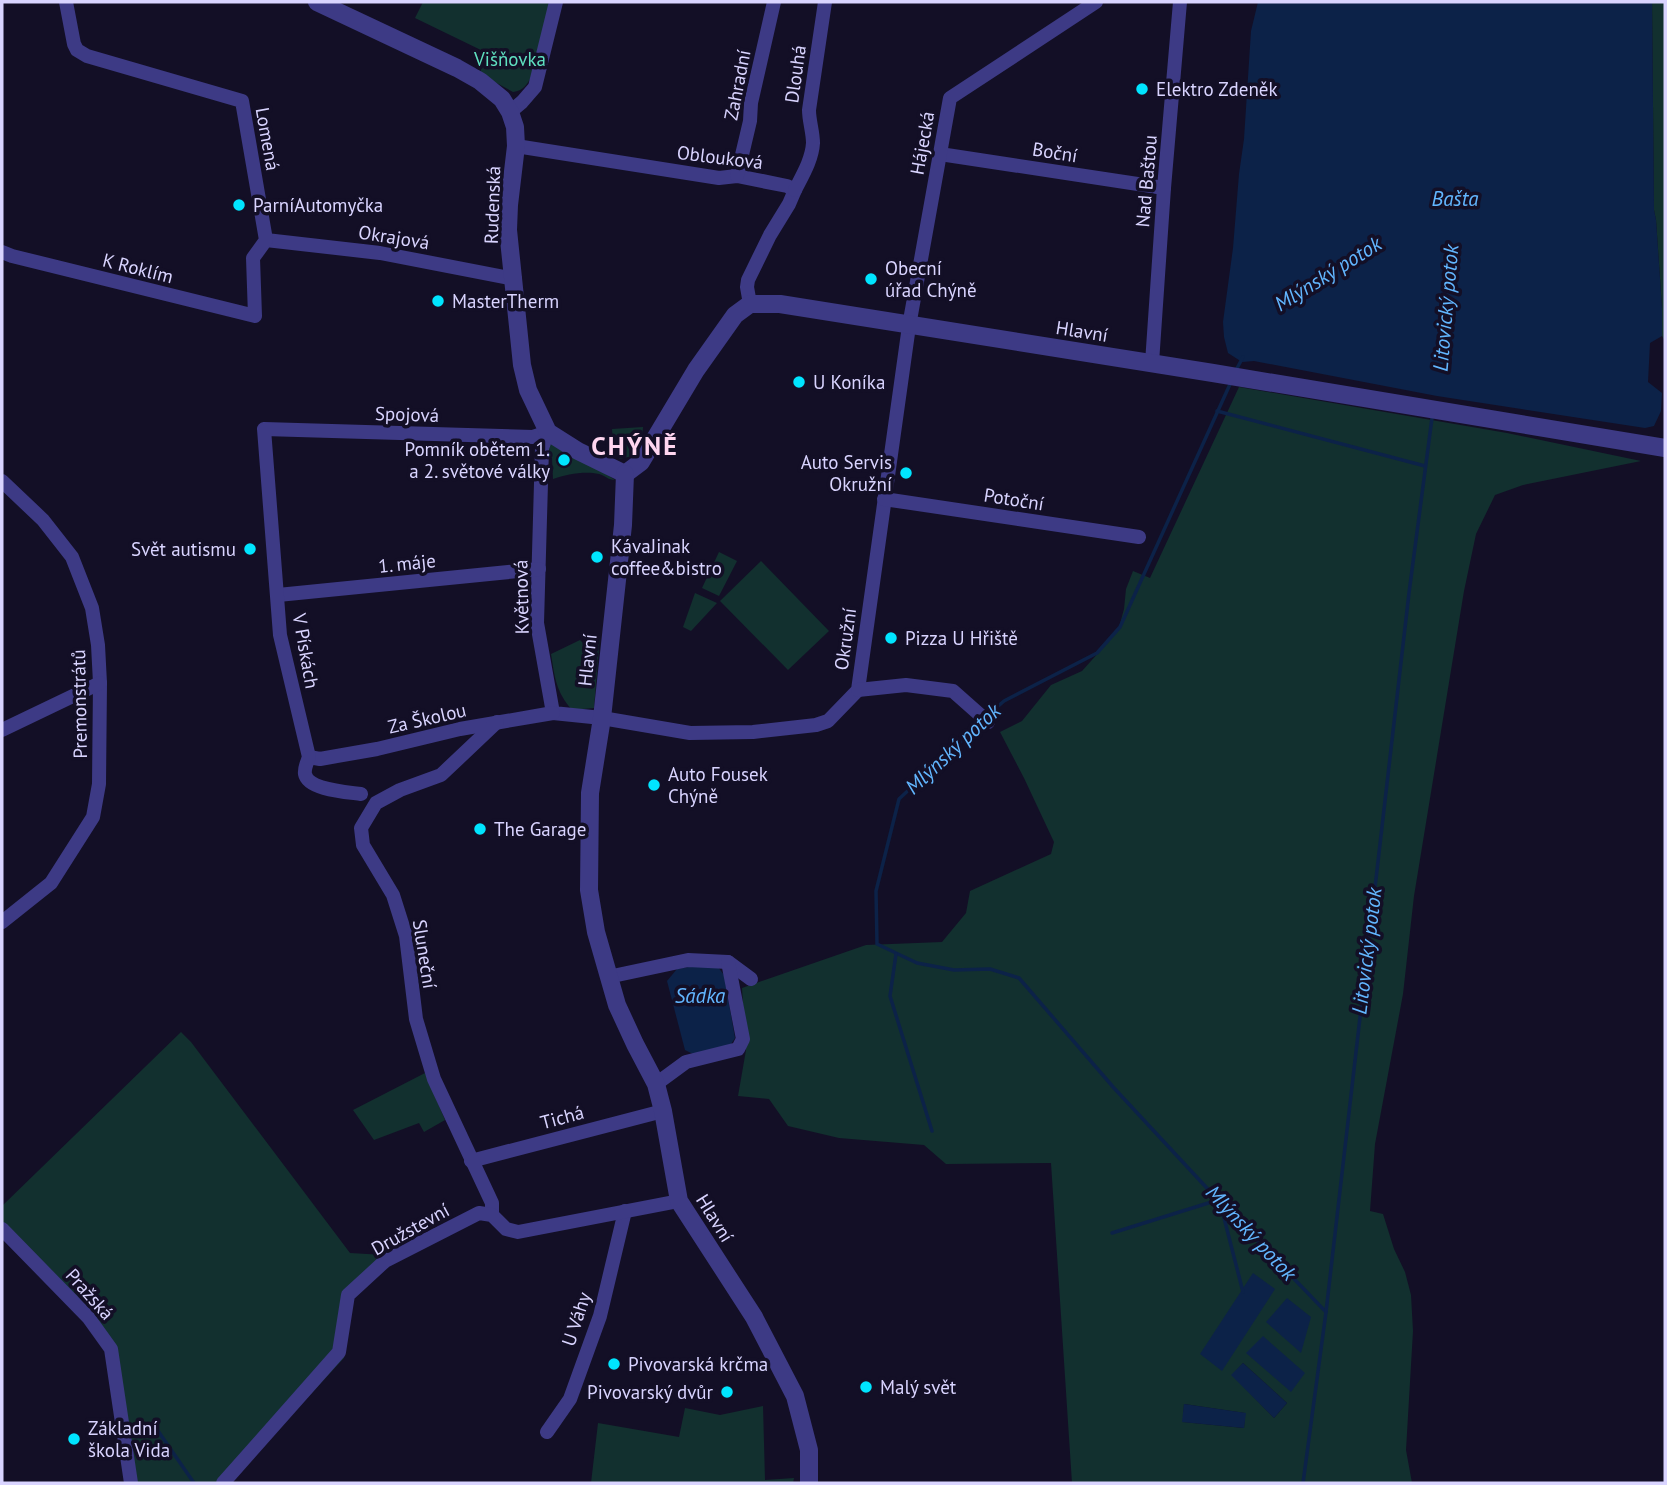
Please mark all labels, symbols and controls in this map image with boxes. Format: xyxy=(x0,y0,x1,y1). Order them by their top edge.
street label: Dlouhá xyxy=(779,44,811,104)
park label: Višňovka xyxy=(473,47,546,71)
street label: Zahradní xyxy=(718,48,756,122)
place label: Elektro Zdeněk xyxy=(1156,77,1278,101)
marker: Elektro Zdeněk xyxy=(1134,81,1150,97)
street label: Lomená xyxy=(251,106,285,172)
street label: Hájecká xyxy=(905,109,939,177)
street label: Nad Baštou xyxy=(1130,134,1162,228)
street label: Boční xyxy=(1031,137,1079,167)
street label: Oblouková xyxy=(676,140,764,174)
street label: Rudenská xyxy=(479,166,505,244)
water label: Bašta xyxy=(1431,185,1479,212)
place label: ParníAutomyčka xyxy=(253,193,383,217)
marker: ParníAutomyčka xyxy=(231,197,247,213)
street label: Okrajová xyxy=(357,220,431,254)
water label: Mlýnský potok xyxy=(1269,229,1388,317)
water label: Litovický potok xyxy=(1427,242,1465,373)
street label: K Roklím xyxy=(100,248,176,288)
place label: Obecní úřad Chýně xyxy=(885,256,977,302)
marker: Obecní úřad Chýně xyxy=(863,271,879,287)
place label: MasterTherm xyxy=(452,289,559,313)
marker: MasterTherm xyxy=(430,293,446,309)
street label: Hlavní xyxy=(1054,315,1110,347)
place label: U Koníka xyxy=(813,370,885,394)
marker: U Koníka xyxy=(791,374,807,390)
street label: Spojová xyxy=(375,401,439,427)
district label: CHÝNĚ xyxy=(591,429,679,462)
place label: Pomník obětem 1. a 2. světové války xyxy=(404,437,550,483)
place label: Auto Servis Okružní xyxy=(801,450,892,496)
marker: Pomník obětem 1. a 2. světové války xyxy=(556,452,572,468)
marker: Auto Servis Okružní xyxy=(898,465,914,481)
street label: Potoční xyxy=(982,482,1046,516)
place label: KávaJinak coffee&bistro xyxy=(611,534,722,580)
place label: Svět autismu xyxy=(131,537,236,561)
marker: Svět autismu xyxy=(242,541,258,557)
street label: 1. máje xyxy=(377,548,437,578)
marker: KávaJinak coffee&bistro xyxy=(589,549,605,565)
street label: Květnová xyxy=(508,560,534,634)
street label: Okružní xyxy=(829,606,861,672)
street label: V Pískách xyxy=(287,611,324,690)
place label: Pizza U Hřiště xyxy=(905,626,1018,650)
marker: Pizza U Hřiště xyxy=(883,630,899,646)
street label: Hlavní xyxy=(572,633,602,687)
street label: Premonstrátů xyxy=(66,649,92,759)
water label: Mlýnský potok xyxy=(899,696,1007,800)
street label: Za Školou xyxy=(386,697,468,739)
place label: Auto Fousek Chýně xyxy=(668,762,768,808)
marker: Auto Fousek Chýně xyxy=(646,777,662,793)
place label: The Garage xyxy=(494,817,586,841)
marker: The Garage xyxy=(472,821,488,837)
water label: Litovický potok xyxy=(1345,885,1388,1016)
street label: Sluneční xyxy=(408,918,442,990)
water label: Sádka xyxy=(675,982,726,1009)
street label: Tichá xyxy=(538,1100,586,1134)
water label: Mlýnský potok xyxy=(1200,1179,1304,1287)
street label: Hlavní xyxy=(691,1189,739,1247)
street label: Družstevní xyxy=(367,1198,453,1260)
street label: Pražská xyxy=(61,1263,119,1325)
street label: U Váhy xyxy=(556,1289,596,1349)
place label: Pivovarská krčma xyxy=(628,1352,768,1376)
marker: Pivovarská krčma xyxy=(606,1356,622,1372)
place label: Malý svět xyxy=(880,1375,957,1399)
marker: Malý svět xyxy=(858,1379,874,1395)
place label: Pivovarský dvůr xyxy=(587,1380,714,1404)
marker: Pivovarský dvůr xyxy=(719,1384,735,1400)
place label: Základní škola Vida xyxy=(88,1416,170,1462)
marker: Základní škola Vida xyxy=(66,1431,82,1447)

